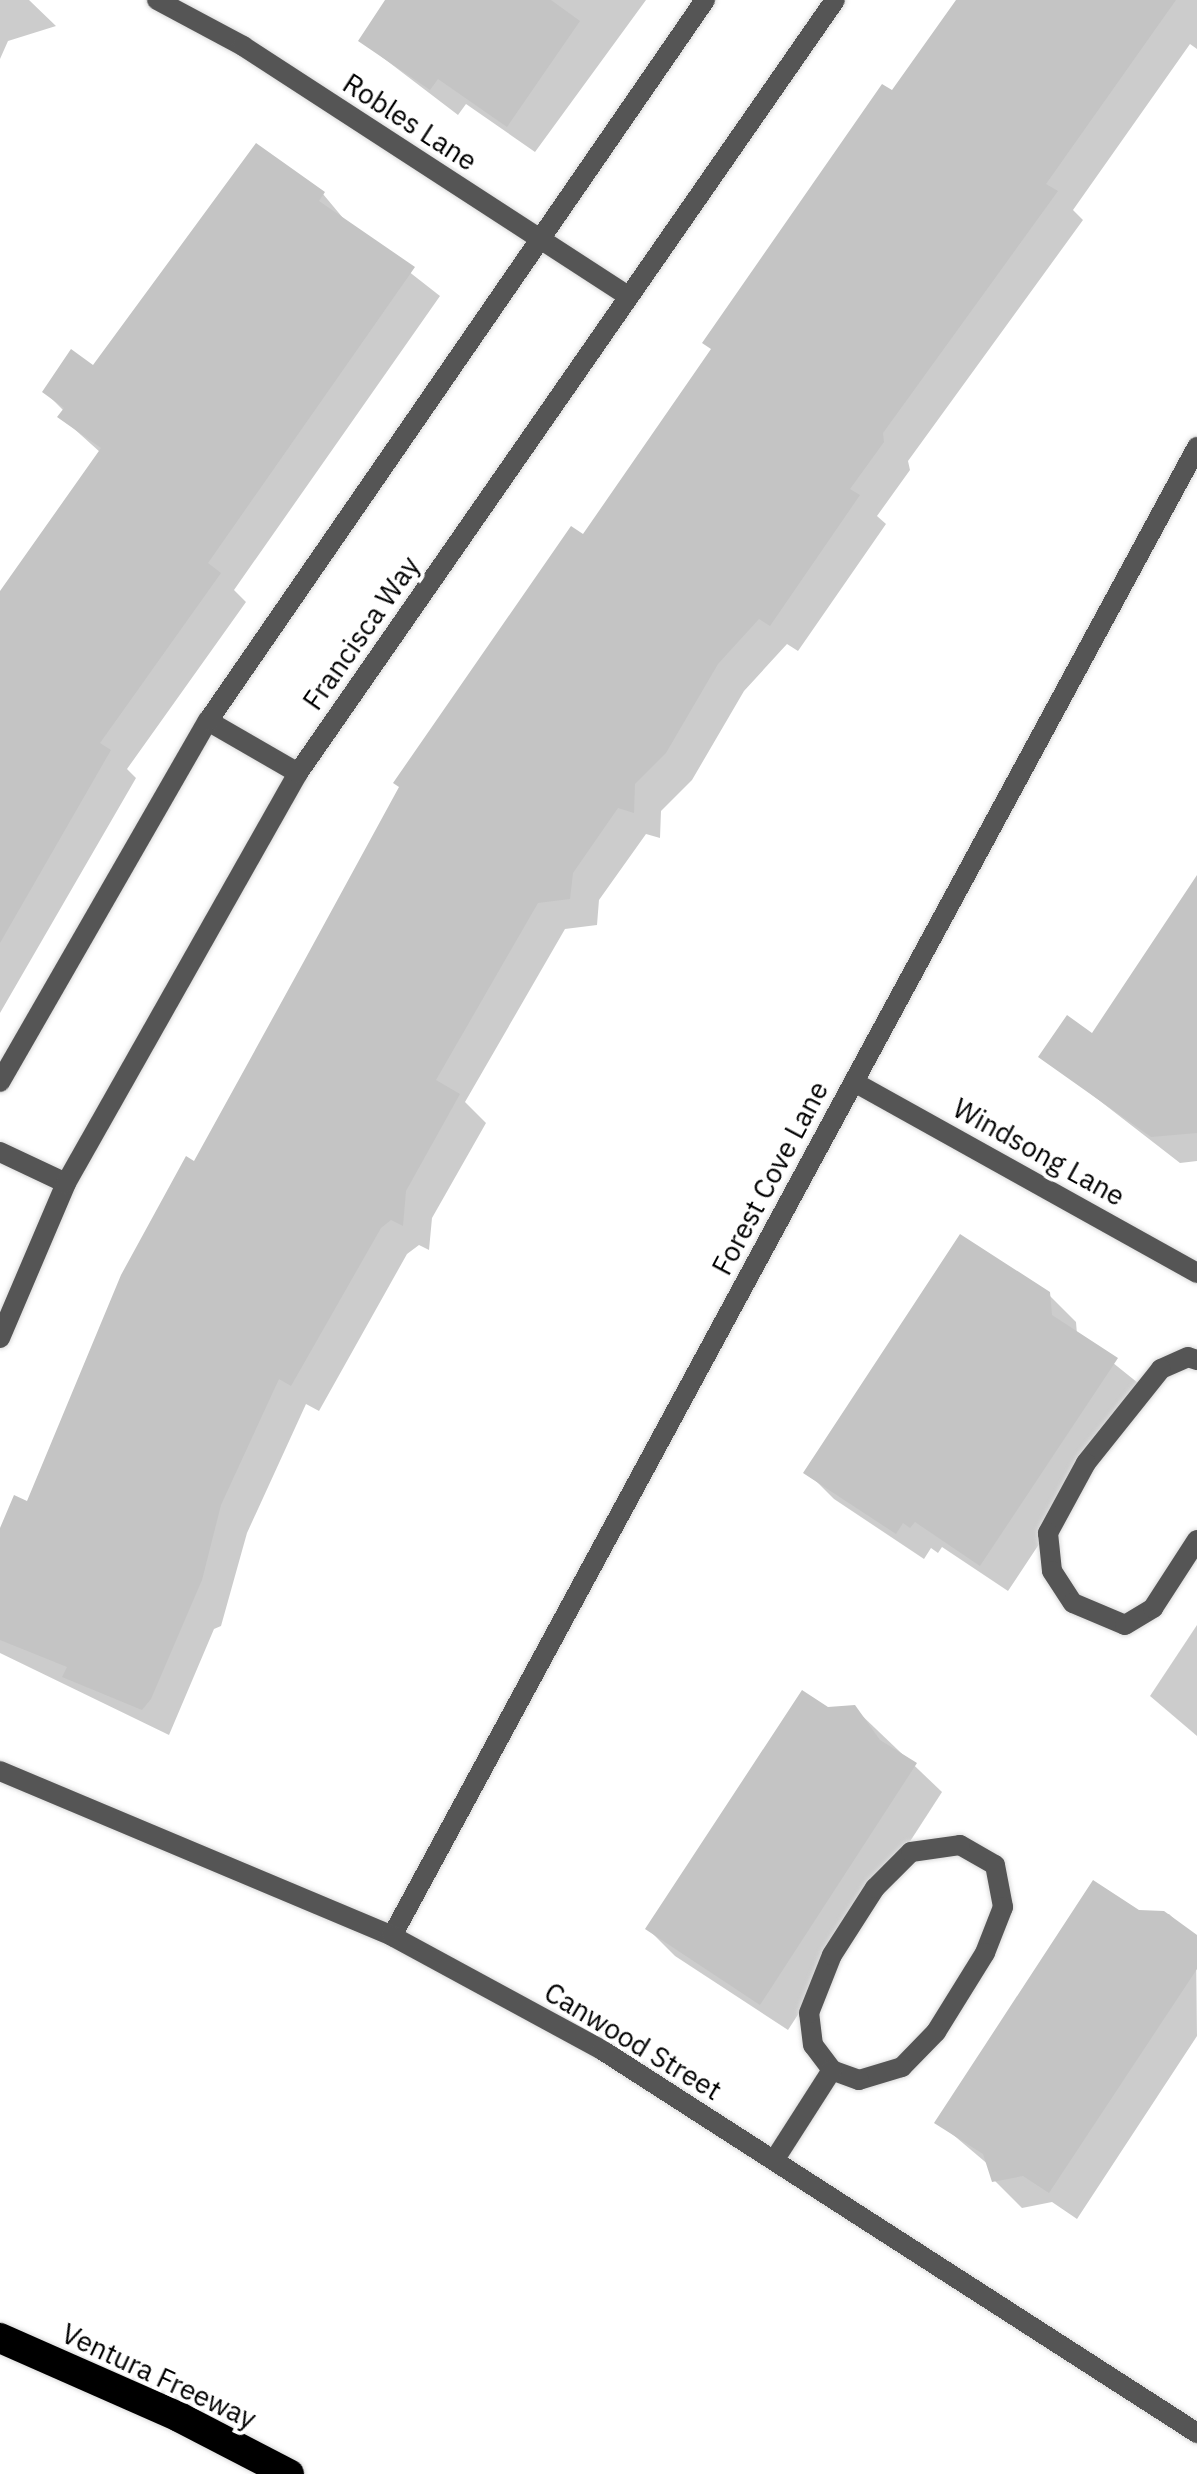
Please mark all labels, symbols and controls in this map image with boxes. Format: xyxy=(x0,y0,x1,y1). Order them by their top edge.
street label: Robles Lane xyxy=(337,66,483,178)
street label: Francisca Way xyxy=(296,550,426,716)
street label: Forest Cove Lane xyxy=(705,1075,835,1281)
street label: Windsong Lane xyxy=(947,1091,1131,1213)
street label: Canwood Street xyxy=(538,1975,728,2107)
street label: Ventura Freeway xyxy=(56,2316,262,2436)

